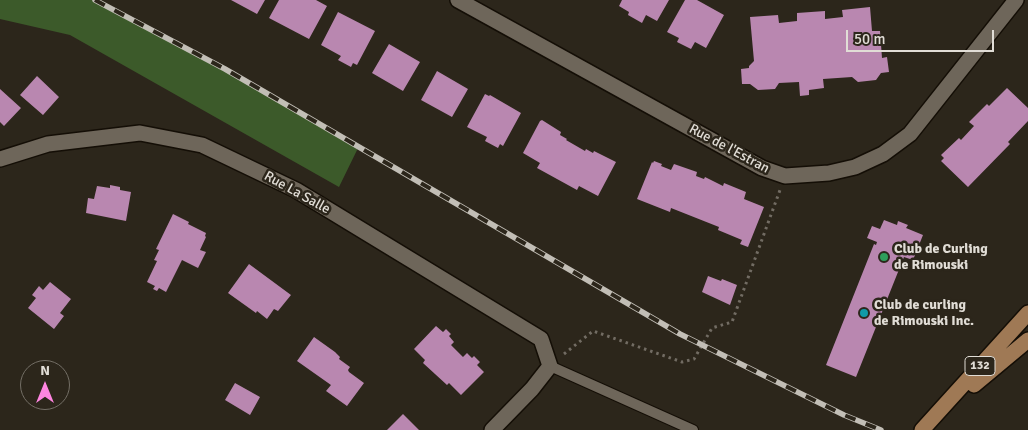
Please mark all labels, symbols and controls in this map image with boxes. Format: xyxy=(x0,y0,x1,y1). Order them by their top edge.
scale bar xyxy=(848,20,996,52)
text: 50 m xyxy=(854,30,885,48)
street label: Rue de l'Estran xyxy=(686,121,772,177)
street label: Rue La Salle xyxy=(261,168,333,218)
place label: Club de Curling de Rimouski xyxy=(894,241,988,274)
marker: Club de Curling de Rimouski xyxy=(878,251,890,263)
place label: Club de curling de Rimouski Inc. xyxy=(874,297,974,330)
marker: Club de curling de Rimouski Inc. xyxy=(858,307,870,319)
road number: 132 xyxy=(965,356,995,376)
north arrow xyxy=(20,360,70,410)
text: N xyxy=(40,362,50,379)

